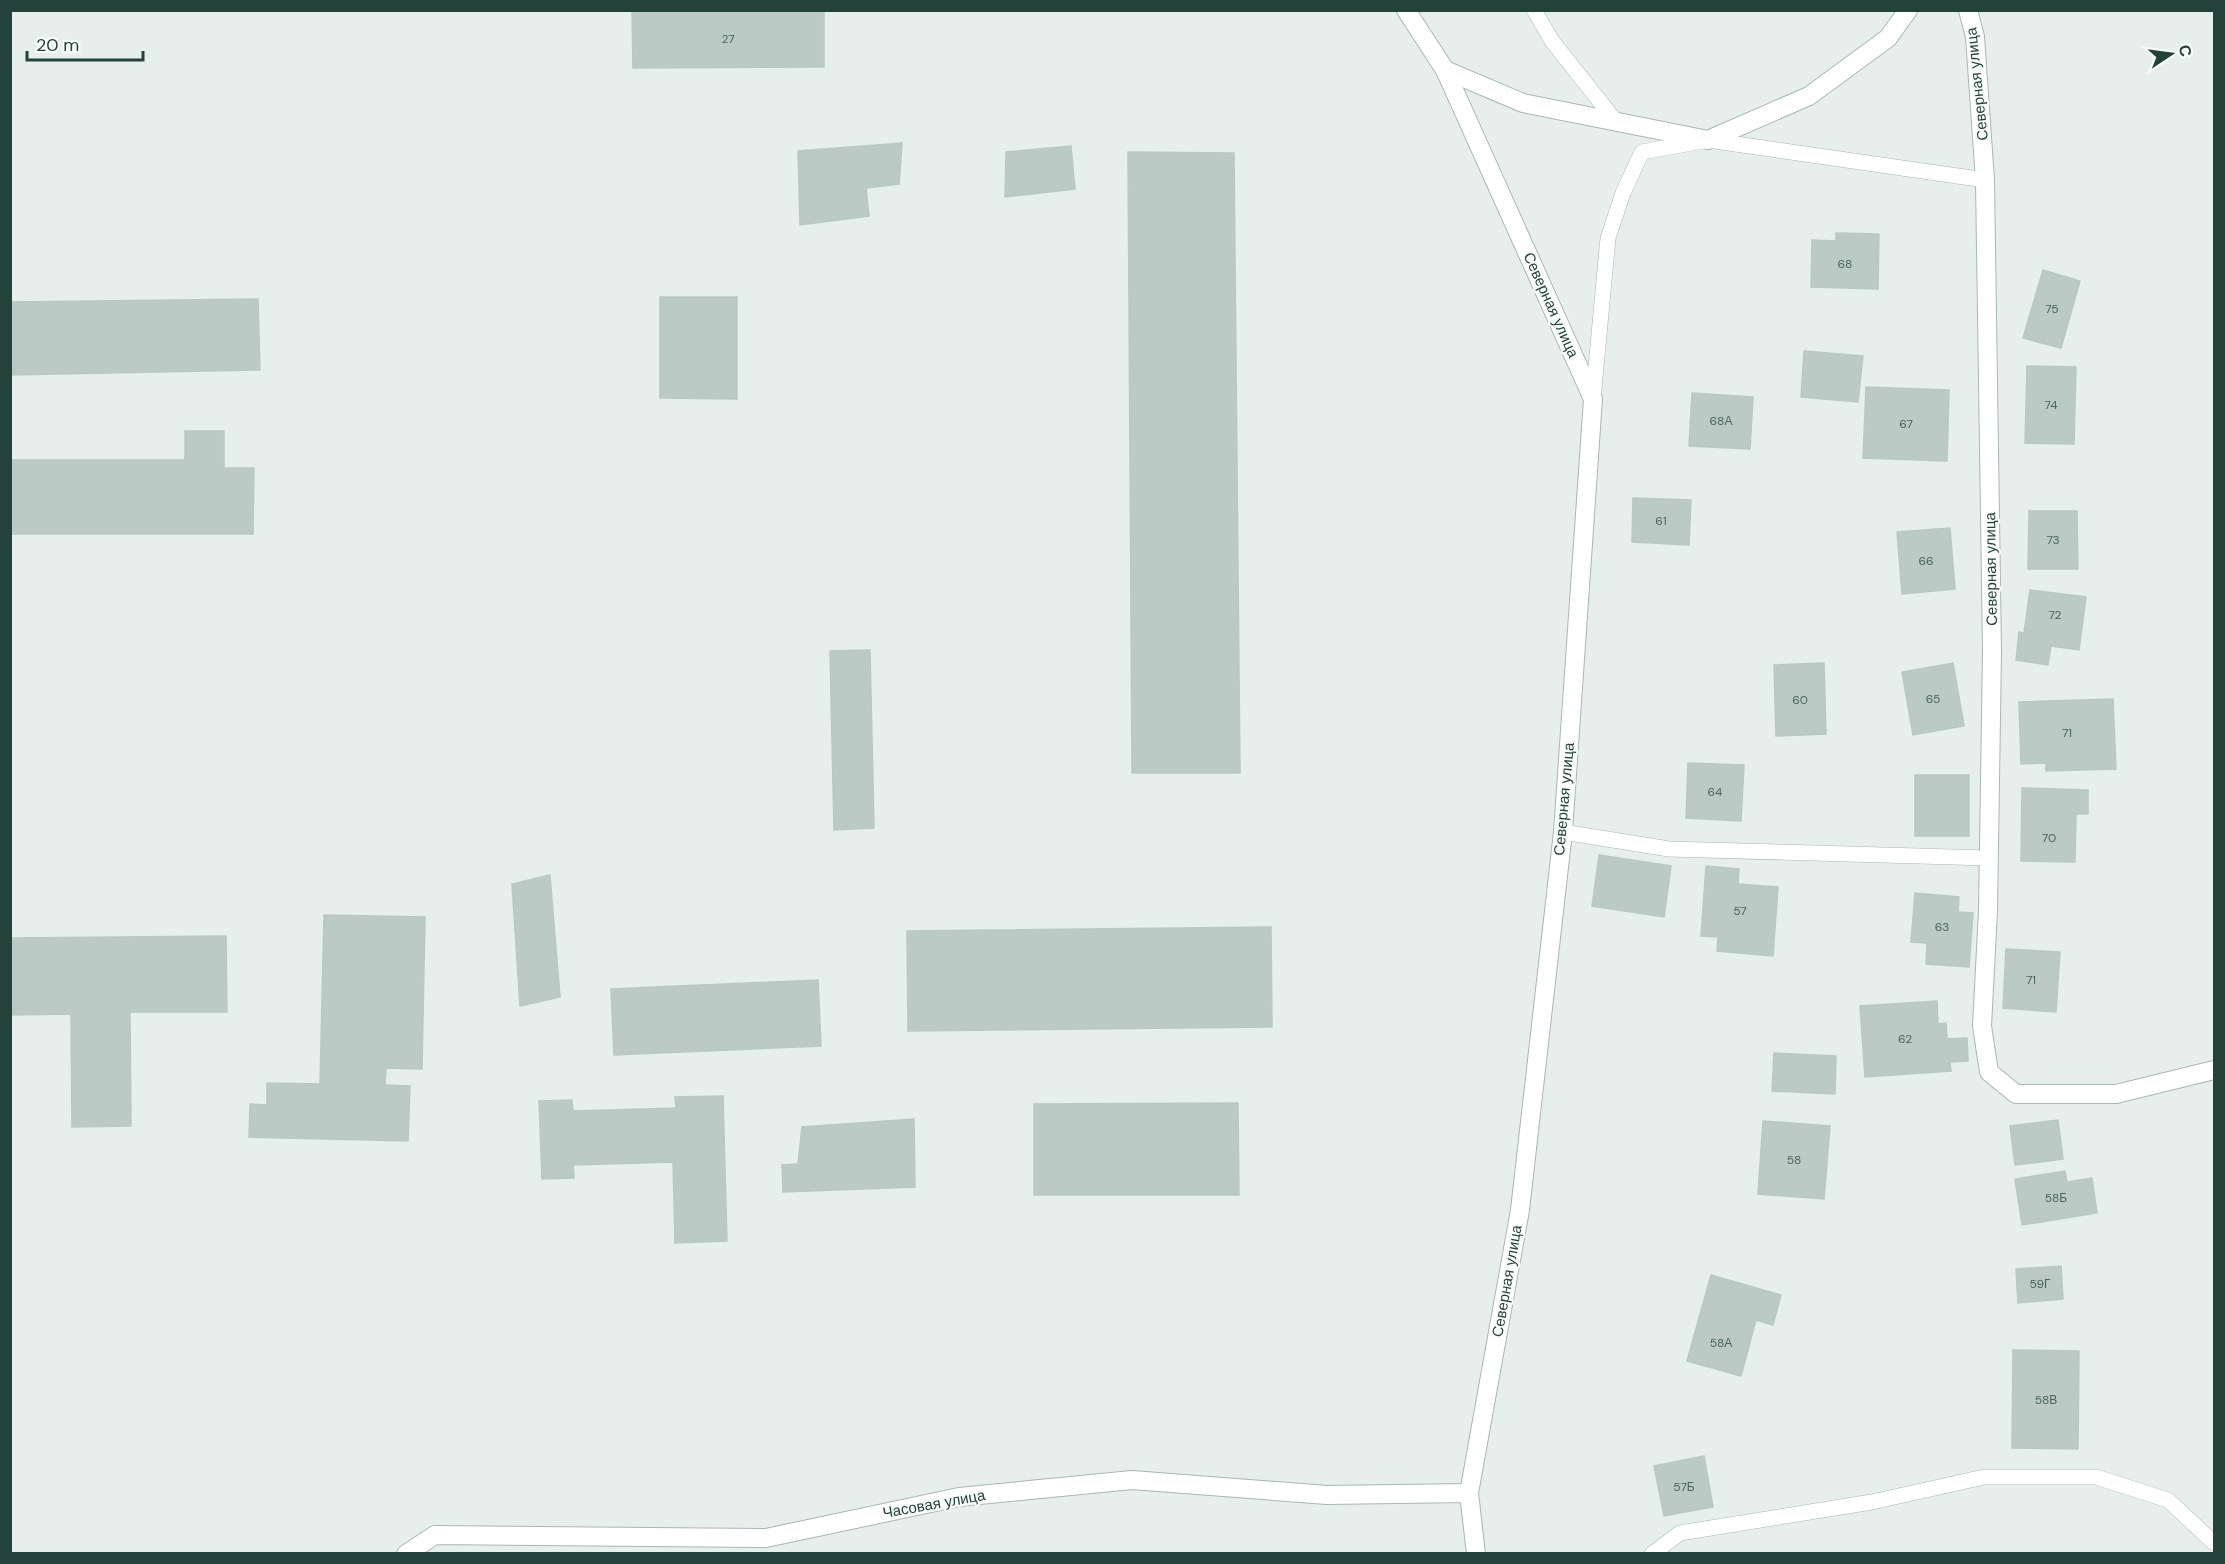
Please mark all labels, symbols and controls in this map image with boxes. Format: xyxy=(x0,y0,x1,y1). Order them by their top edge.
scale bar xyxy=(27,24,142,62)
north arrow xyxy=(2141,24,2201,84)
street label: Северная улица xyxy=(1961,26,1993,142)
house number: 27 xyxy=(721,31,735,47)
text: 20 m xyxy=(36,33,79,57)
text: С xyxy=(2174,43,2197,59)
street label: Северная улица xyxy=(1519,249,1584,362)
house number: 68 xyxy=(1838,256,1852,272)
house number: 75 xyxy=(2045,301,2059,317)
house number: 74 xyxy=(2045,397,2057,413)
house number: 68А xyxy=(1710,413,1732,429)
house number: 67 xyxy=(1899,416,1913,432)
street label: Северная улица xyxy=(1980,511,2002,626)
house number: 61 xyxy=(1655,513,1667,529)
house number: 73 xyxy=(2046,532,2060,548)
house number: 66 xyxy=(1918,553,1934,569)
house number: 72 xyxy=(2048,607,2062,623)
house number: 65 xyxy=(1926,691,1940,707)
house number: 60 xyxy=(1792,692,1808,708)
house number: 71 xyxy=(2062,725,2072,741)
street label: Северная улица xyxy=(1549,741,1579,856)
house number: 64 xyxy=(1708,784,1722,800)
house number: 70 xyxy=(2042,830,2056,846)
house number: 57 xyxy=(1733,903,1747,919)
house number: 63 xyxy=(1935,919,1949,935)
house number: 71 xyxy=(2026,972,2036,988)
house number: 62 xyxy=(1898,1031,1912,1047)
house number: 58 xyxy=(1787,1152,1801,1168)
house number: 58Б xyxy=(2045,1190,2067,1206)
street label: Северная улица xyxy=(1487,1223,1527,1339)
house number: 59Г xyxy=(2029,1276,2051,1292)
house number: 58А xyxy=(1710,1335,1732,1351)
house number: 58В xyxy=(2035,1392,2057,1408)
house number: 57Б xyxy=(1673,1479,1695,1495)
street label: Часовая улица xyxy=(881,1485,988,1523)

